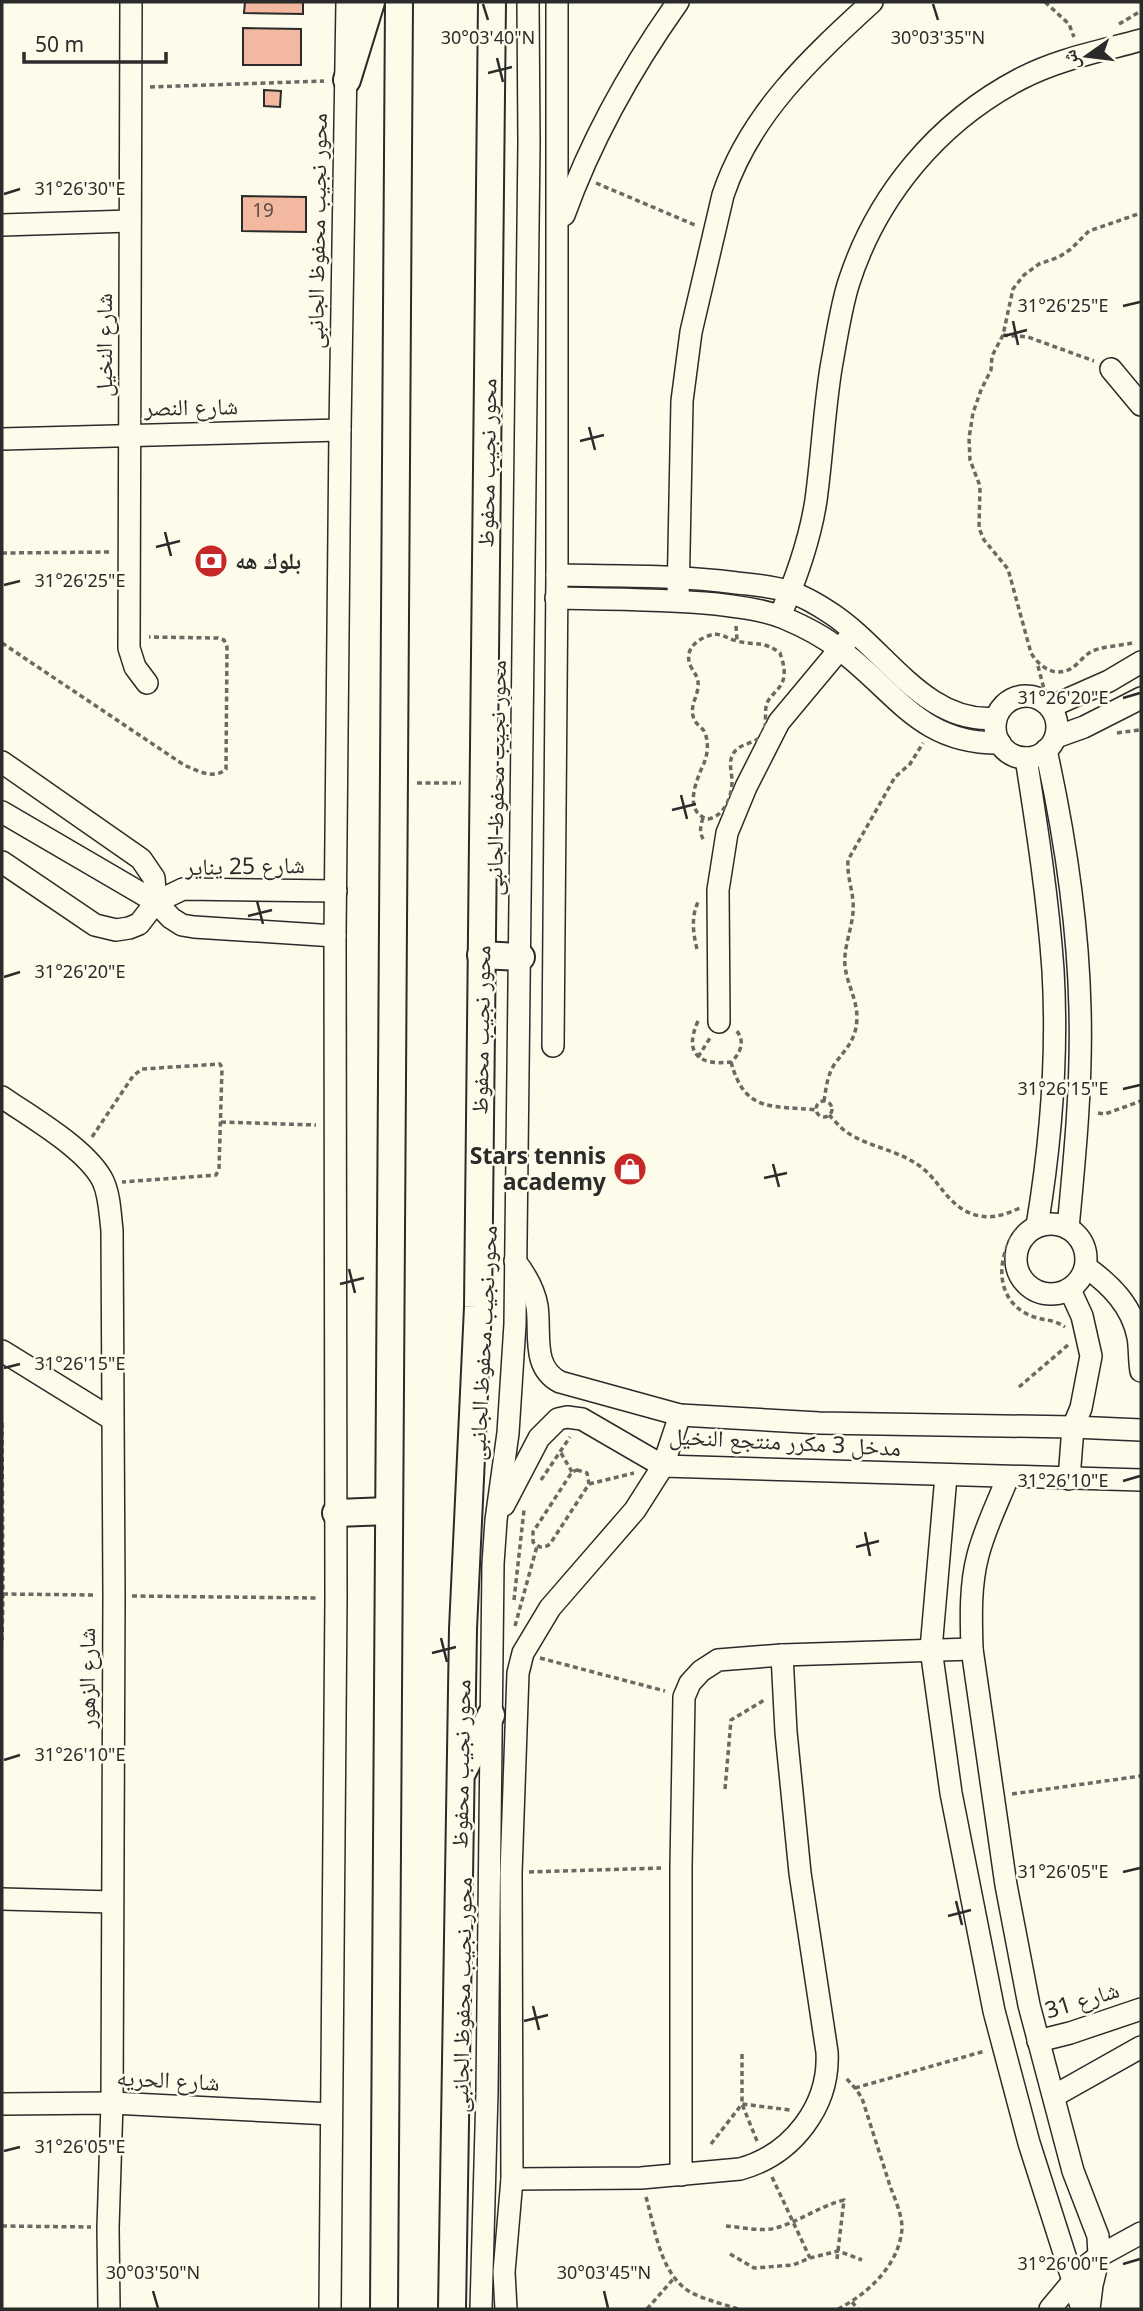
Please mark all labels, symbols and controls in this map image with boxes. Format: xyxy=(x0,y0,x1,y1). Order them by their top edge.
scale bar xyxy=(24,21,166,65)
north arrow xyxy=(1052,21,1122,91)
text: 30°03'40"N xyxy=(441,25,535,49)
text: 30°03'35"N xyxy=(891,25,985,49)
text: 50 m xyxy=(35,30,84,58)
text: ش xyxy=(1055,47,1086,73)
street label: محور نجيب محفوظ الجانبى xyxy=(298,113,334,349)
text: 31°26'30"E xyxy=(35,176,125,200)
house number: 19 xyxy=(252,197,274,223)
street label: شارع النخيل xyxy=(87,293,119,397)
text: 31°26'25"E xyxy=(1018,293,1108,317)
street label: محور نجيب محفوظ xyxy=(469,378,503,548)
street label: شارع النصر xyxy=(143,389,238,423)
bank icon: بلوك هه xyxy=(192,542,230,580)
place label: بلوك هه xyxy=(235,544,301,576)
text: 31°26'25"E xyxy=(35,568,125,592)
street label: محور نجيب محفوظ الجانبى xyxy=(477,660,513,896)
text: 31°26'20"E xyxy=(1018,685,1108,709)
street label: شارع 25 يناير xyxy=(184,848,305,882)
street label: محور نجيب محفوظ xyxy=(463,945,497,1115)
text: 31°26'20"E xyxy=(35,959,125,983)
text: 31°26'15"E xyxy=(1018,1076,1108,1100)
place label: Stars tennis academy xyxy=(470,1139,607,1197)
shop icon: Stars tennis academy xyxy=(611,1150,649,1188)
street label: محور نجيب محفوظ الجانبى xyxy=(460,1224,504,1461)
text: 31°26'15"E xyxy=(35,1351,125,1375)
street label: مدخل 3 مكرر منتجع النخيل xyxy=(668,1419,902,1463)
text: 31°26'10"E xyxy=(1018,1468,1108,1492)
street label: شارع الزهور xyxy=(70,1628,102,1729)
street label: محور نجيب محفوظ xyxy=(443,1679,477,1849)
text: 31°26'10"E xyxy=(35,1742,125,1766)
text: 31°26'05"E xyxy=(1018,1859,1108,1883)
street label: محور نجيب محفوظ الجانبى xyxy=(443,1877,479,2113)
street label: شارع 31 xyxy=(1041,1973,1123,2025)
street label: شارع الحريه xyxy=(116,2060,220,2098)
text: 31°26'05"E xyxy=(35,2134,125,2158)
text: 31°26'00"E xyxy=(1018,2251,1108,2275)
text: 30°03'50"N xyxy=(106,2260,200,2284)
text: 30°03'45"N xyxy=(557,2260,651,2284)

